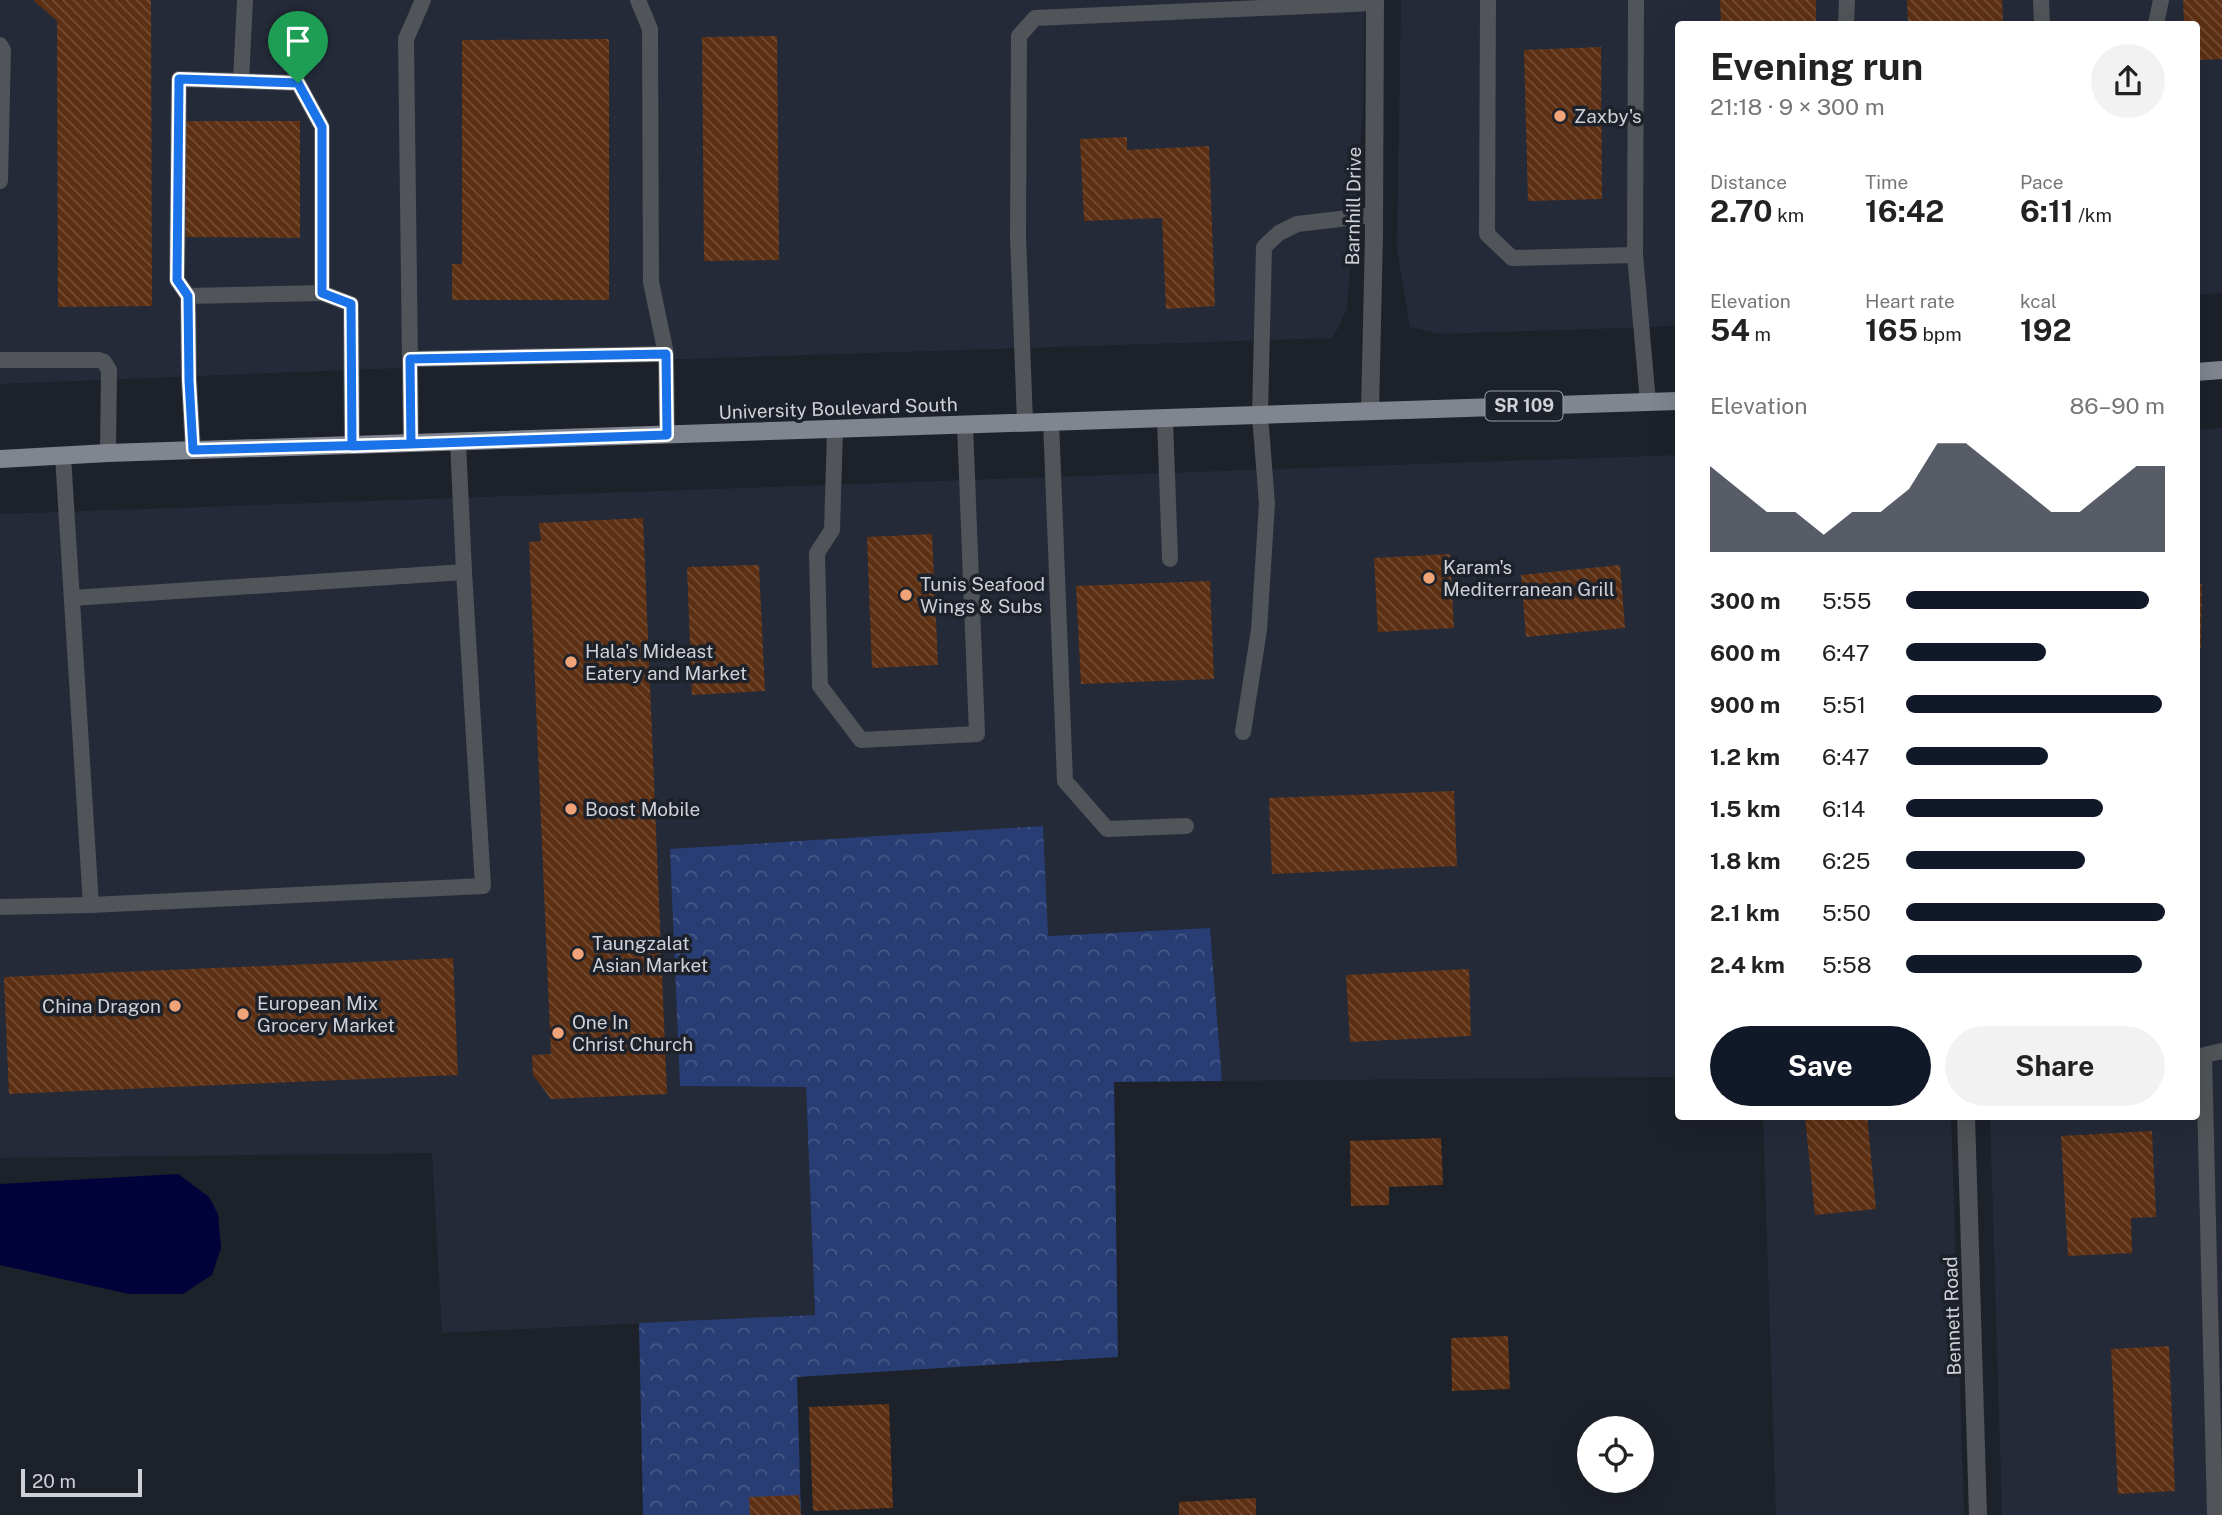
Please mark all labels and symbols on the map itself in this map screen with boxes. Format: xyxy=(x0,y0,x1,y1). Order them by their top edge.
pin xyxy=(268,11,328,83)
place label: Zaxby's xyxy=(1574,105,1642,127)
marker: Zaxby's xyxy=(1552,108,1568,124)
street label: Barnhill Drive xyxy=(1341,146,1365,266)
road number: SR 109 xyxy=(1486,392,1562,420)
street label: University Boulevard South xyxy=(718,393,958,423)
place label: Karam's Mediterranean Grill xyxy=(1443,556,1615,600)
marker: Karam's Mediterranean Grill xyxy=(1421,570,1437,586)
place label: Tunis Seafood Wings & Subs xyxy=(920,573,1045,617)
marker: Tunis Seafood Wings & Subs xyxy=(898,587,914,603)
place label: Hala's Mideast Eatery and Market xyxy=(585,640,747,684)
marker: Hala's Mideast Eatery and Market xyxy=(563,654,579,670)
place label: Boost Mobile xyxy=(585,798,700,820)
marker: Boost Mobile xyxy=(563,801,579,817)
place label: Taungzalat Asian Market xyxy=(592,932,708,976)
marker: Taungzalat Asian Market xyxy=(570,946,586,962)
place label: European Mix Grocery Market xyxy=(257,992,395,1036)
place label: China Dragon xyxy=(42,995,161,1017)
marker: China Dragon xyxy=(167,998,183,1014)
marker: European Mix Grocery Market xyxy=(235,1006,251,1022)
place label: One In Christ Church xyxy=(572,1011,693,1055)
marker: One In Christ Church xyxy=(550,1025,566,1041)
street label: Bennett Road xyxy=(1939,1256,1965,1376)
scale bar xyxy=(21,1466,142,1498)

